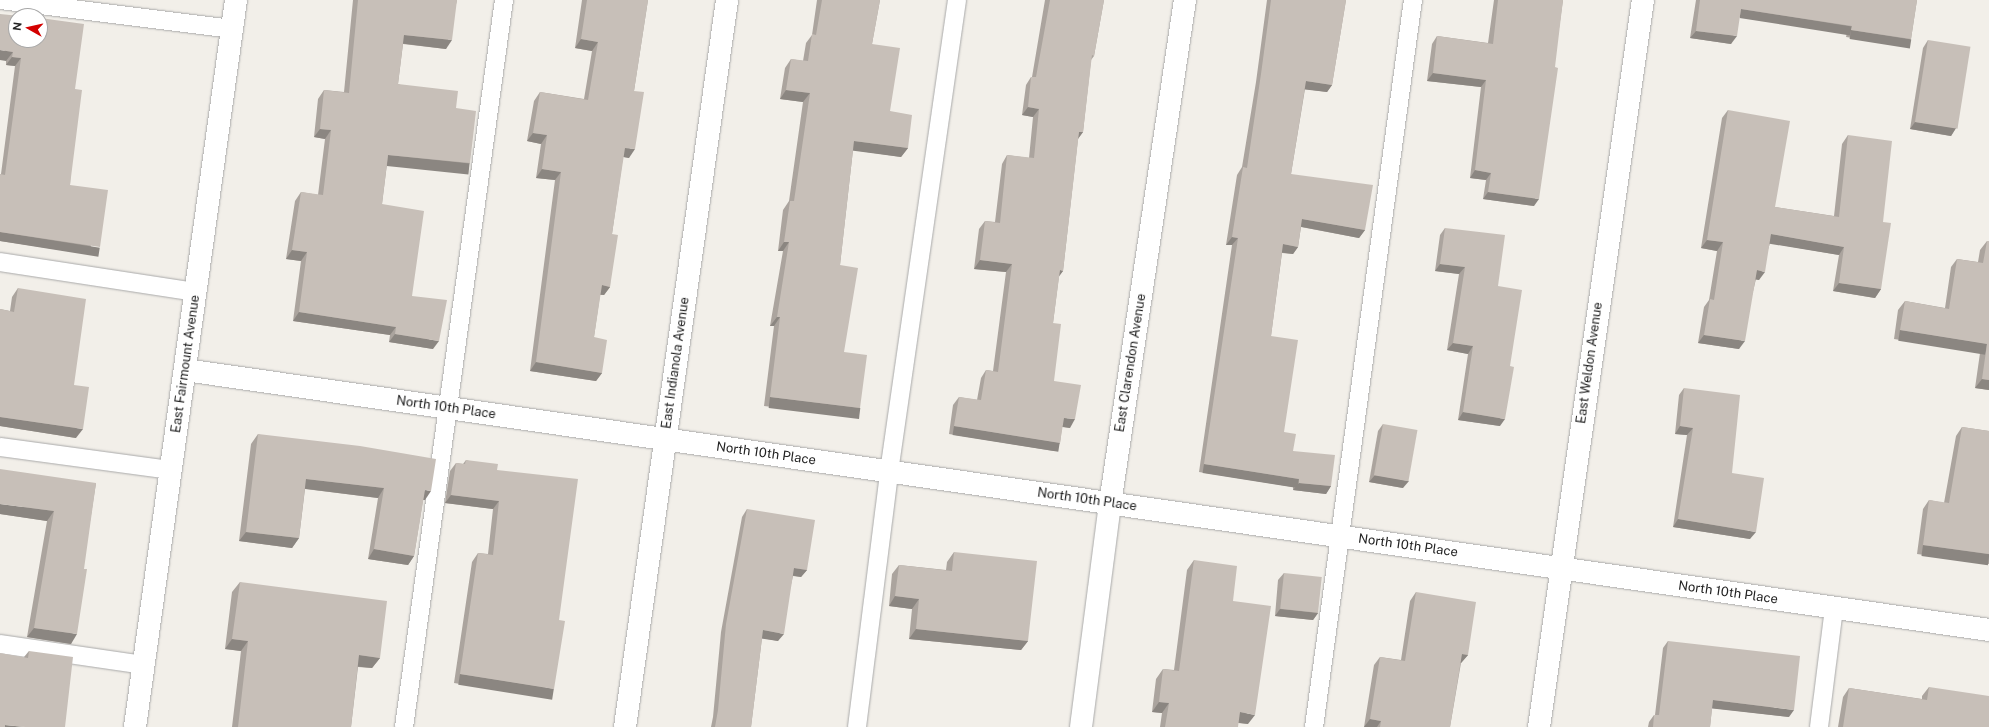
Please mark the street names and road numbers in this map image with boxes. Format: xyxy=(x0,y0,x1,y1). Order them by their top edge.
street label: East Clarendon Avenue xyxy=(1112,293,1150,433)
street label: East Fairmount Avenue xyxy=(169,294,203,434)
street label: East Indianola Avenue xyxy=(659,296,693,430)
street label: East Weldon Avenue xyxy=(1574,301,1606,425)
street label: North 10th Place xyxy=(395,393,497,423)
street label: North 10th Place xyxy=(715,439,817,469)
street label: North 10th Place xyxy=(1036,485,1138,515)
street label: North 10th Place xyxy=(1357,531,1459,561)
street label: North 10th Place xyxy=(1677,578,1779,608)

